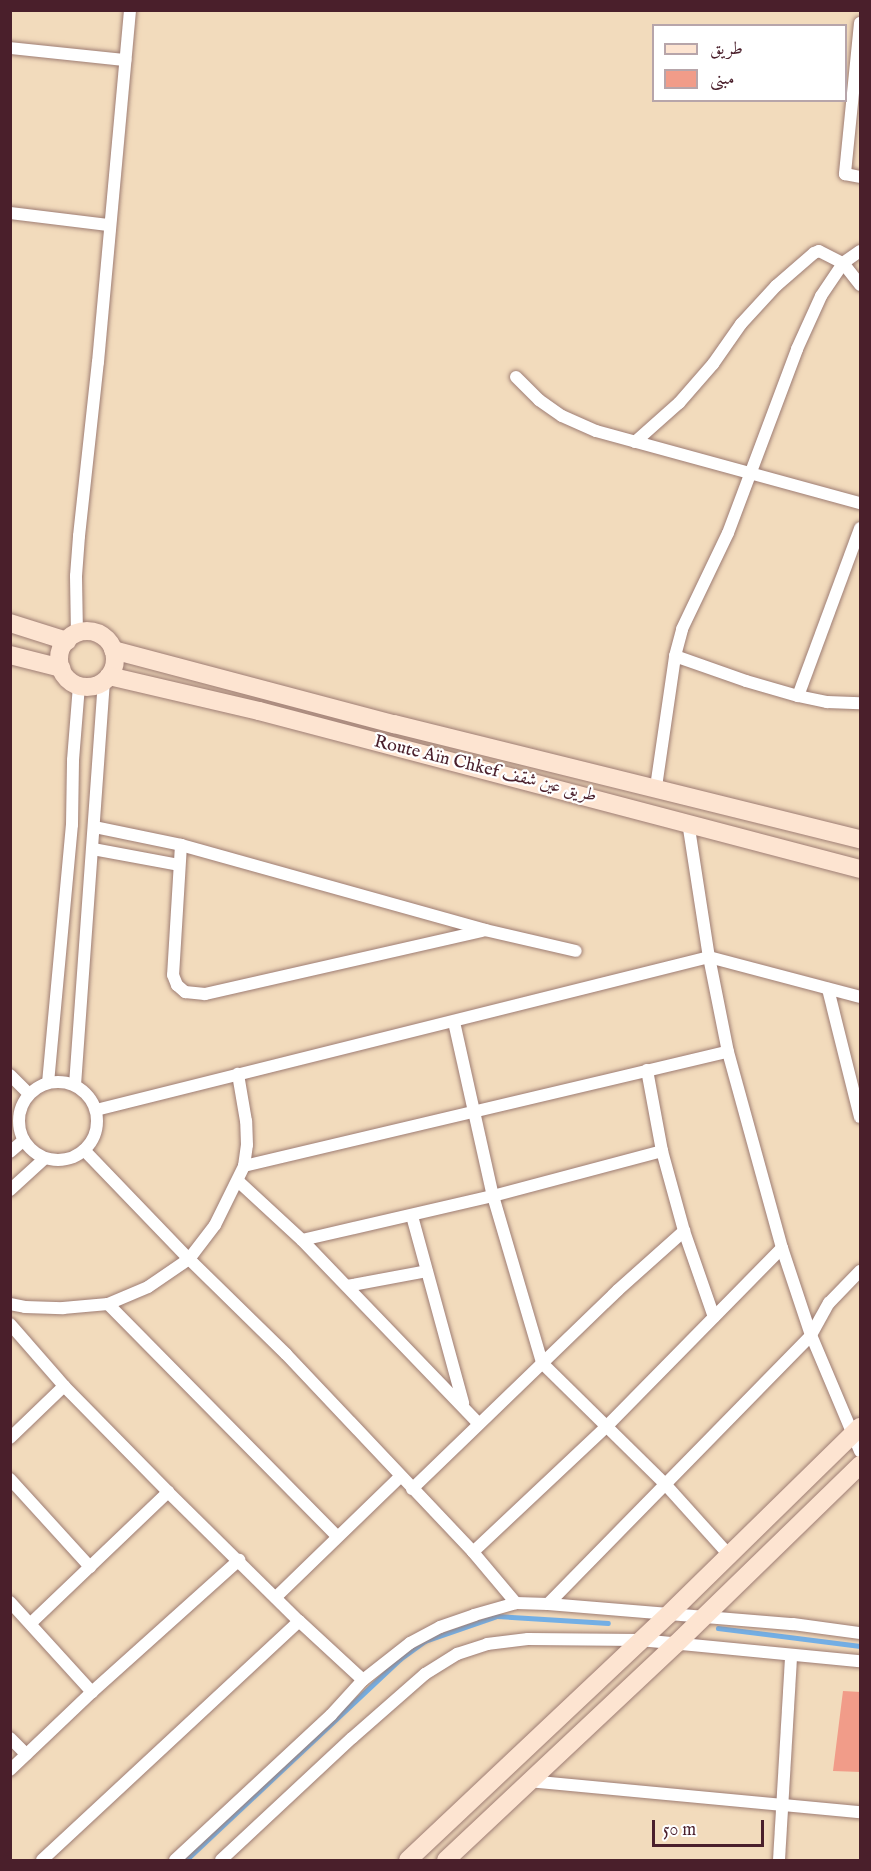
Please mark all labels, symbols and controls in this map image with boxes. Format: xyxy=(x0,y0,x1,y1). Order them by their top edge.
legend xyxy=(652,24,847,102)
text: طريق xyxy=(710,38,743,61)
text: مبنى xyxy=(710,68,735,91)
street label: Route Aïn Chkef طريق عين شقف xyxy=(371,732,599,808)
scale bar xyxy=(655,1808,768,1846)
text: 50 m xyxy=(663,1819,696,1842)

